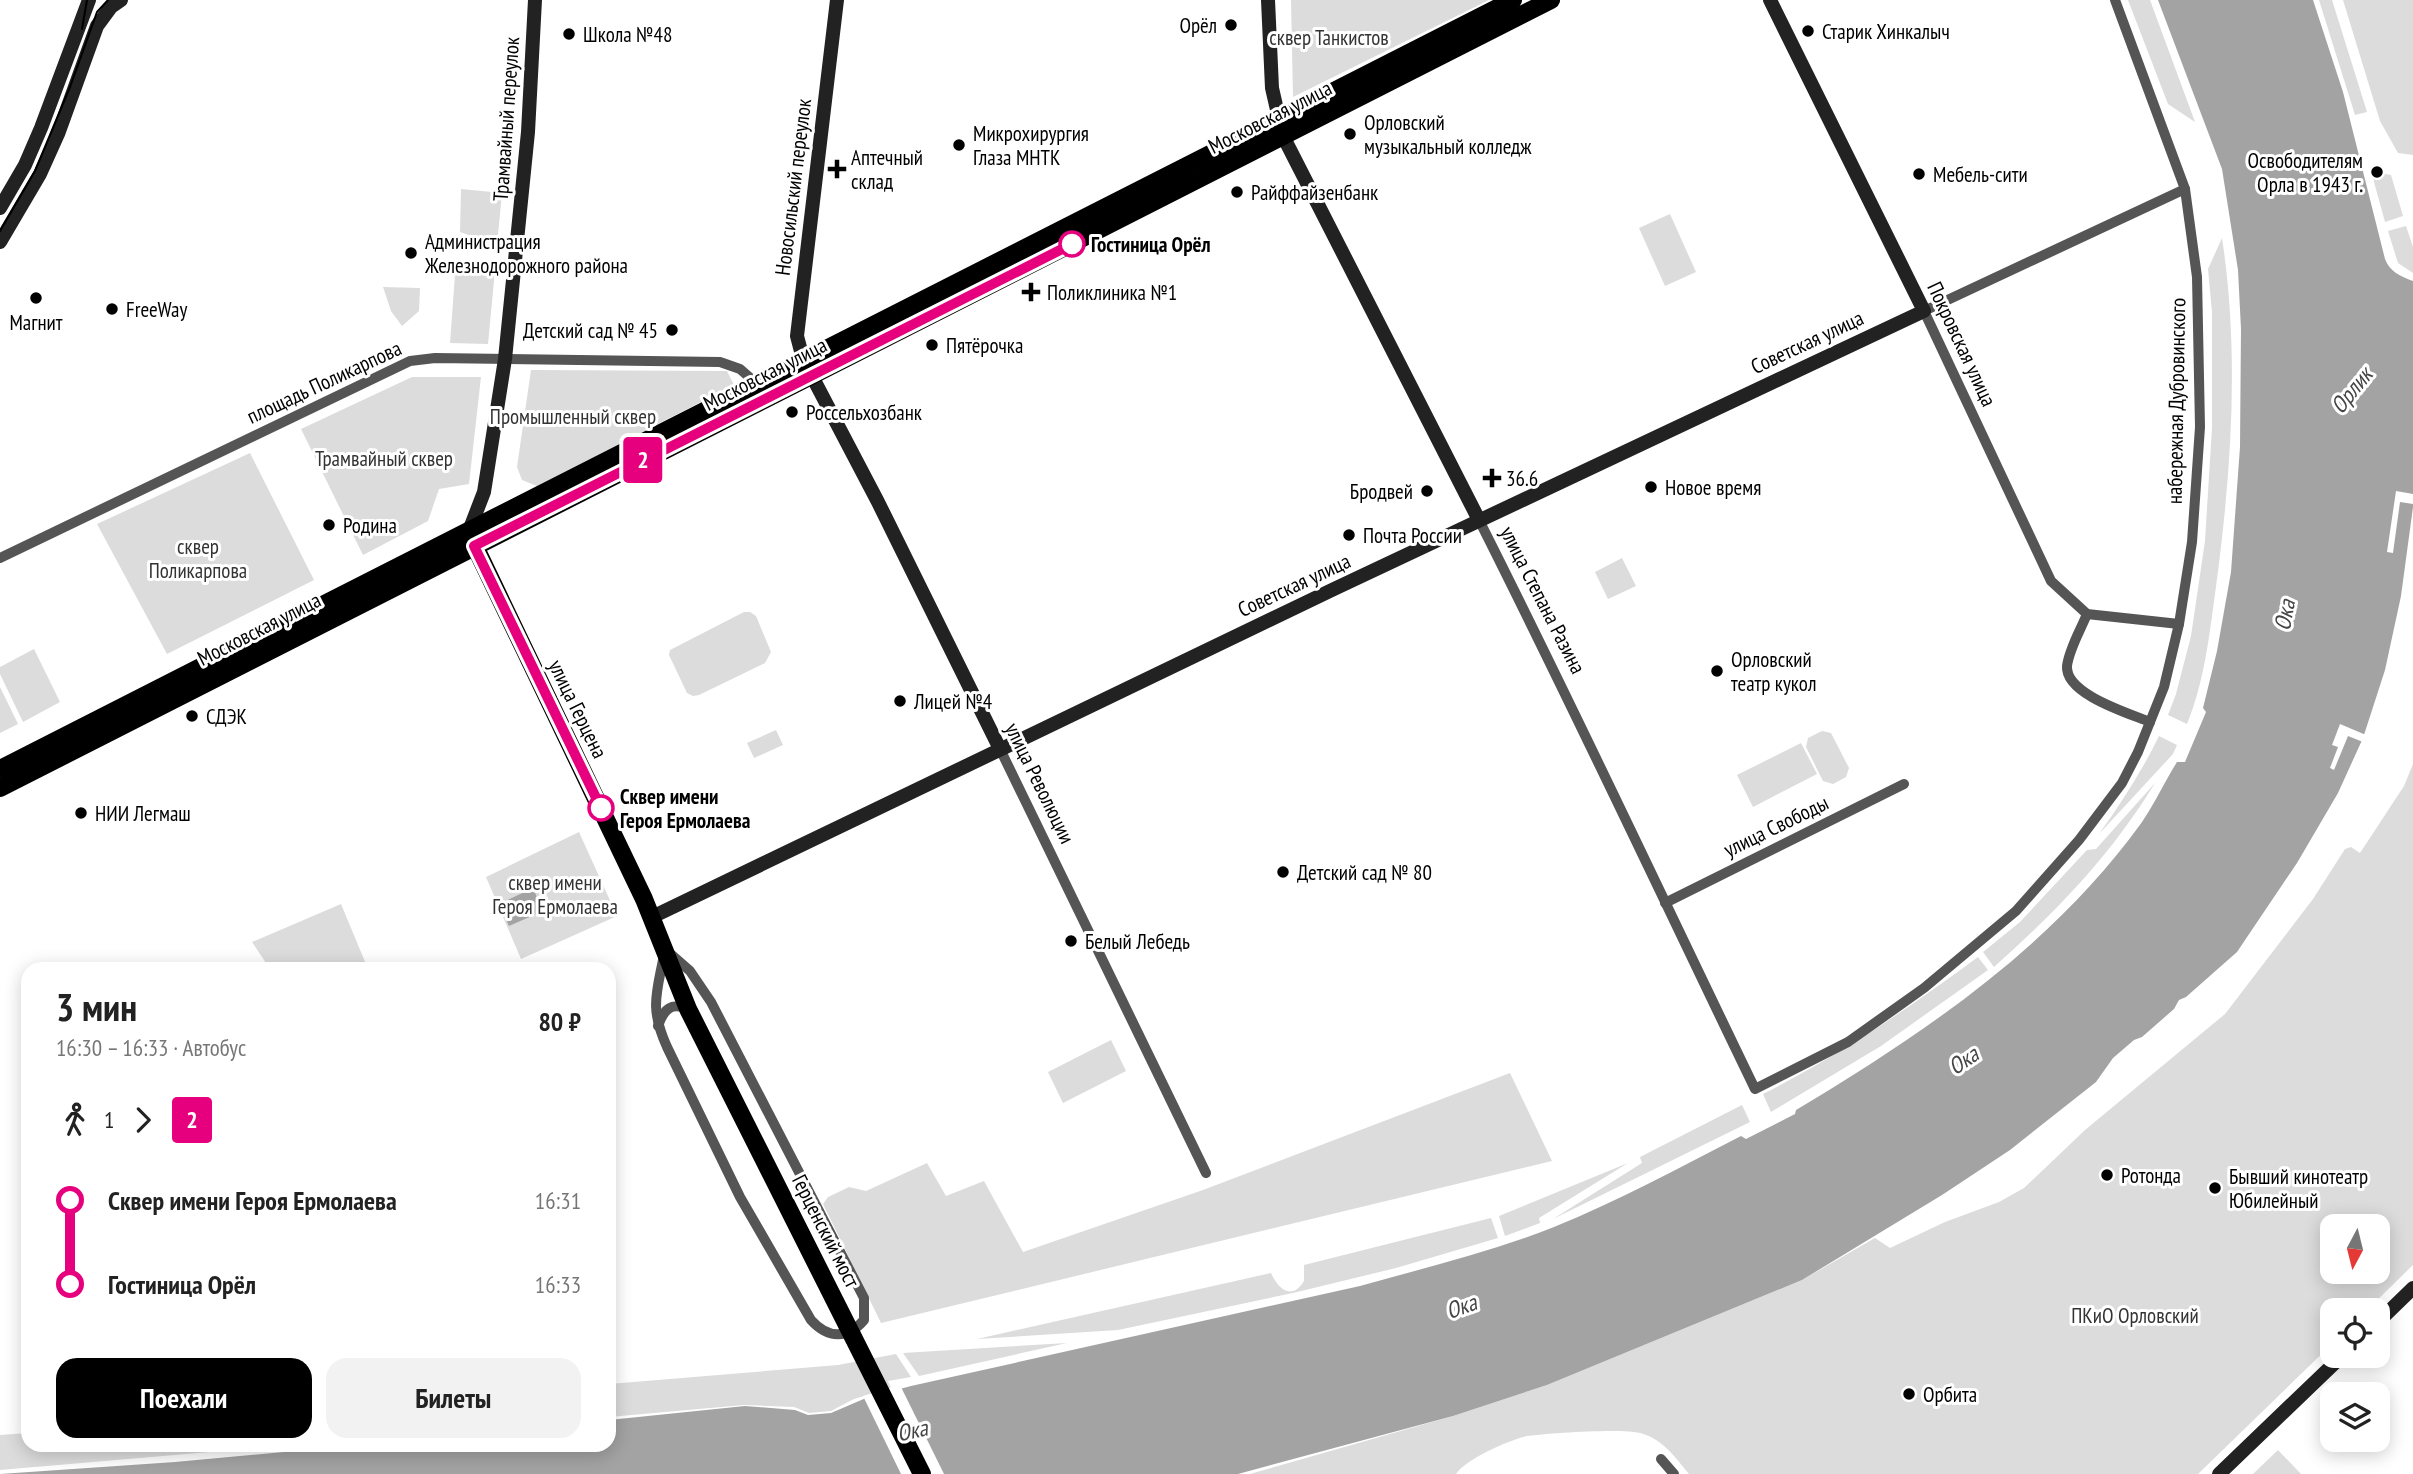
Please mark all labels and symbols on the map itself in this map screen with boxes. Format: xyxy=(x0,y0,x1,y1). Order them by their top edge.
place label: Орёл xyxy=(1179,12,1217,39)
marker: Орёл xyxy=(1223,17,1239,33)
place label: Старик Хинкалыч xyxy=(1822,18,1950,45)
place label: Школа №48 xyxy=(583,21,672,48)
marker: Старик Хинкалыч xyxy=(1800,23,1816,39)
park label: сквер Танкистов xyxy=(1269,24,1389,51)
marker: Школа №48 xyxy=(561,26,577,42)
street label: Трамвайный переулок xyxy=(487,36,525,202)
street label: Московская улица xyxy=(1204,74,1336,160)
street label: Новосильский переулок xyxy=(769,97,817,277)
place label: Орловский музыкальный колледж xyxy=(1364,109,1532,160)
place label: Микрохирургия Глаза МНТК xyxy=(973,120,1089,171)
marker: Орловский музыкальный колледж xyxy=(1342,126,1358,142)
marker: Микрохирургия Глаза МНТК xyxy=(951,137,967,153)
place label: Аптечный склад xyxy=(851,144,923,195)
place label: Освободителям Орла в 1943 г. xyxy=(2247,147,2363,198)
marker: Аптечный склад xyxy=(829,161,845,177)
place label: Мебель-сити xyxy=(1933,161,2028,188)
marker: Освободителям Орла в 1943 г. xyxy=(2369,164,2385,180)
marker: Мебель-сити xyxy=(1911,166,1927,182)
place label: Райффайзенбанк xyxy=(1251,179,1378,206)
marker: Райффайзенбанк xyxy=(1229,184,1245,200)
place label: Администрация Железнодорожного района xyxy=(424,228,628,279)
marker: Гостиница Орёл xyxy=(1059,231,1085,257)
place label: Гостиница Орёл xyxy=(1091,231,1211,258)
marker: Администрация Железнодорожного района xyxy=(403,245,419,261)
street label: Покровская улица xyxy=(1921,277,2003,411)
place label: Поликлиника №1 xyxy=(1047,279,1177,306)
marker: Поликлиника №1 xyxy=(1021,282,1041,302)
marker: Магнит xyxy=(28,290,44,306)
place label: FreeWay xyxy=(126,296,187,323)
street label: набережная Дубровинского xyxy=(2161,298,2191,504)
marker: FreeWay xyxy=(104,301,120,317)
street label: Советская улица xyxy=(1746,304,1868,380)
place label: Магнит xyxy=(9,309,63,336)
place label: Детский сад № 45 xyxy=(523,317,658,344)
marker: Детский сад № 45 xyxy=(664,322,680,338)
street label: Московская улица xyxy=(699,331,831,417)
place label: Пятёрочка xyxy=(946,332,1023,359)
street label: площадь Поликарпова xyxy=(242,334,406,430)
marker: Пятёрочка xyxy=(924,337,940,353)
water label: Орлик xyxy=(2324,359,2380,419)
place label: Россельхозбанк xyxy=(806,399,922,426)
park label: Промышленный сквер xyxy=(490,403,656,430)
marker: Россельхозбанк xyxy=(784,404,800,420)
line badge: 2 xyxy=(620,437,666,483)
park label: Трамвайный сквер xyxy=(315,445,453,472)
place label: 36.6 xyxy=(1506,465,1538,492)
marker: 36.6 xyxy=(1484,470,1500,486)
place label: Новое время xyxy=(1665,474,1761,501)
place label: Бродвей xyxy=(1350,478,1413,505)
marker: Новое время xyxy=(1643,479,1659,495)
marker: Бродвей xyxy=(1419,483,1435,499)
place label: Родина xyxy=(343,512,397,539)
marker: Родина xyxy=(321,517,337,533)
place label: Почта России xyxy=(1363,522,1462,549)
street label: улица Степана Разина xyxy=(1494,522,1592,678)
marker: Почта России xyxy=(1341,527,1357,543)
park label: сквер Поликарпова xyxy=(149,533,247,584)
street label: Советская улица xyxy=(1233,547,1355,623)
street label: Московская улица xyxy=(193,586,325,672)
water label: Ока xyxy=(2267,595,2302,633)
place label: Орловский театр кукол xyxy=(1731,646,1816,697)
street label: улица Герцена xyxy=(543,655,613,763)
marker: Орловский театр кукол xyxy=(1709,663,1725,679)
place label: Лицей №4 xyxy=(913,688,993,715)
marker: Лицей №4 xyxy=(892,693,908,709)
place label: СДЭК xyxy=(206,703,247,730)
marker: СДЭК xyxy=(184,708,200,724)
street label: улица Революции xyxy=(999,718,1081,848)
place label: Сквер имени Героя Ермолаева xyxy=(620,783,751,834)
street label: улица Свободы xyxy=(1719,789,1833,863)
marker: Сквер имени Героя Ермолаева xyxy=(588,795,614,821)
place label: НИИ Легмаш xyxy=(95,800,191,827)
marker: НИИ Легмаш xyxy=(73,805,89,821)
place label: Детский сад № 80 xyxy=(1297,859,1432,886)
marker: Детский сад № 80 xyxy=(1275,864,1291,880)
park label: сквер имени Героя Ермолаева xyxy=(492,869,618,920)
place label: Белый Лебедь xyxy=(1085,928,1190,955)
marker: Белый Лебедь xyxy=(1063,933,1079,949)
water label: Ока xyxy=(1942,1038,1985,1081)
place label: Ротонда xyxy=(2121,1162,2181,1189)
place label: Бывший кинотеатр Юбилейный xyxy=(2229,1163,2368,1214)
marker: Ротонда xyxy=(2099,1167,2115,1183)
street label: Герценский мост xyxy=(786,1170,866,1292)
marker: Бывший кинотеатр Юбилейный xyxy=(2207,1180,2223,1196)
north arrow xyxy=(2320,1214,2390,1284)
water label: Ока xyxy=(1442,1287,1482,1325)
park label: ПКиО Орловский xyxy=(2071,1302,2199,1329)
place label: Орбита xyxy=(1923,1381,1977,1408)
marker: Орбита xyxy=(1901,1386,1917,1402)
water label: Ока xyxy=(894,1412,932,1447)

